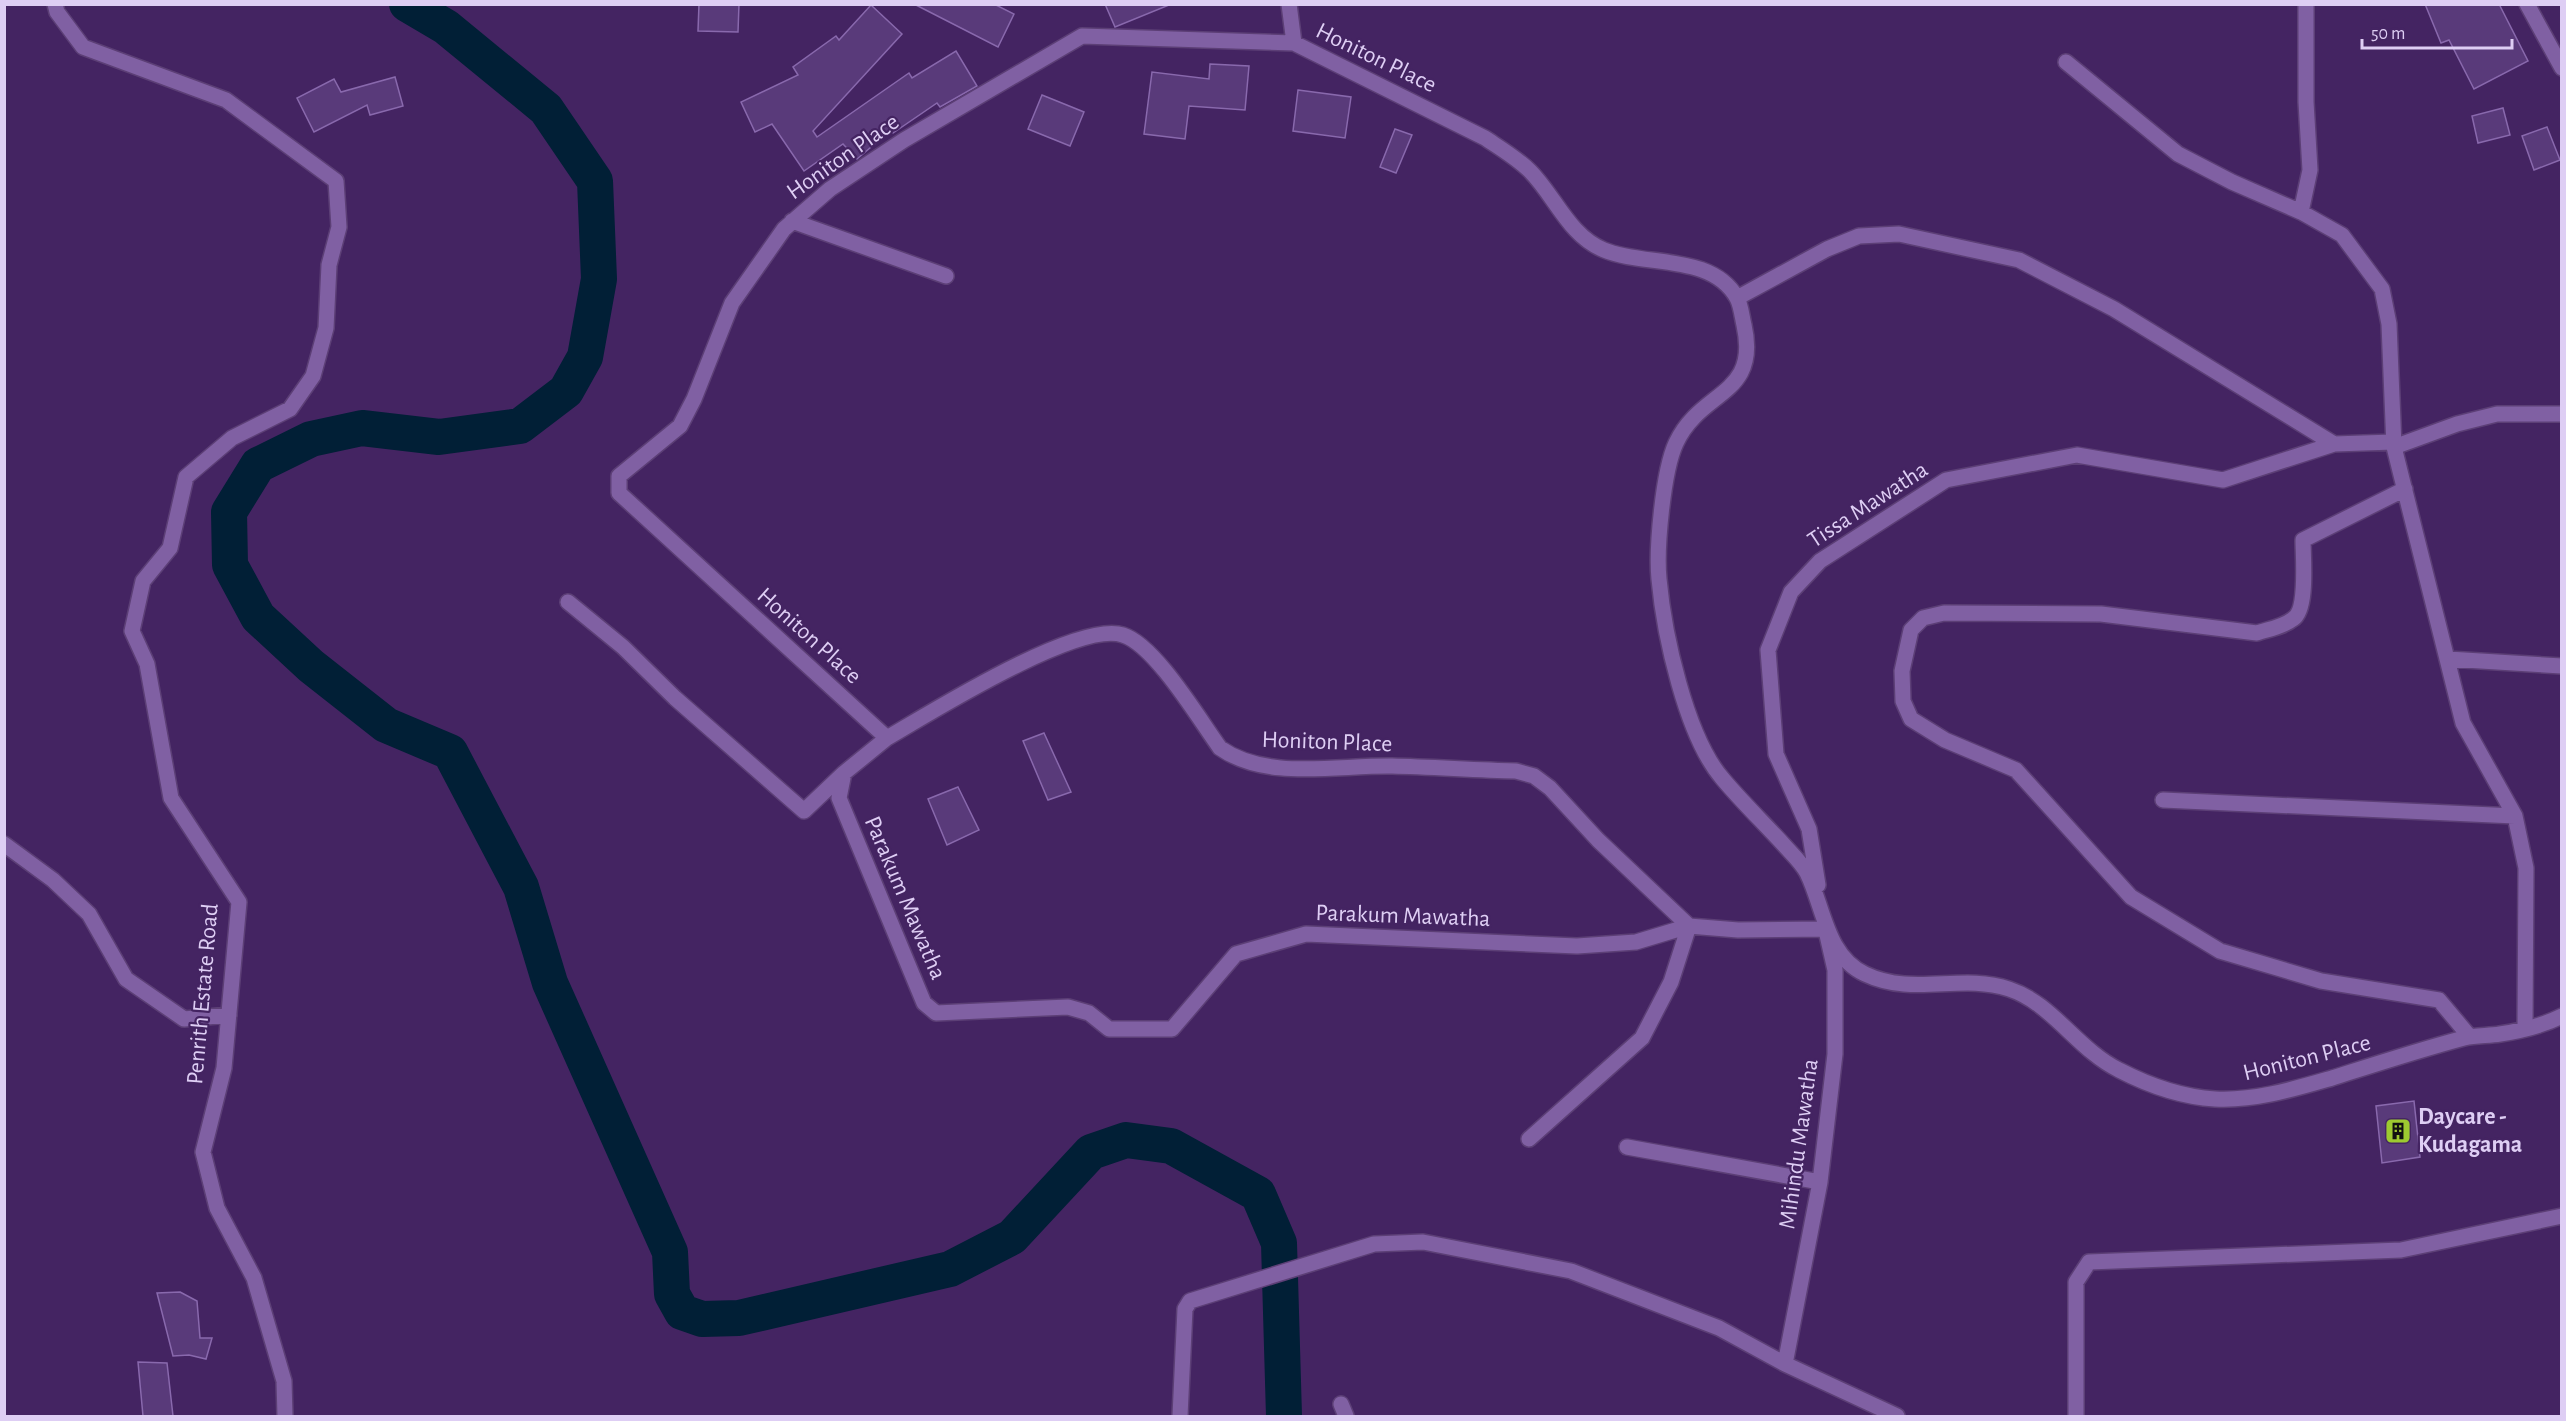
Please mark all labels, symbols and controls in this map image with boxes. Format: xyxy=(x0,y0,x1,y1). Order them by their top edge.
scale bar xyxy=(2362,12,2512,50)
street label: Honiton Place xyxy=(1312,19,1440,97)
text: 50 m xyxy=(2371,25,2405,43)
street label: Honiton Place xyxy=(783,110,903,204)
street label: Tissa Mawatha xyxy=(1804,457,1932,553)
street label: Honiton Place xyxy=(752,583,866,689)
street label: Honiton Place xyxy=(1261,728,1393,756)
street label: Parakum Mawatha xyxy=(860,813,950,983)
street label: Parakum Mawatha xyxy=(1315,901,1491,931)
street label: Penrith Estate Road xyxy=(183,902,223,1086)
street label: Honiton Place xyxy=(2241,1031,2373,1085)
street label: Mihindu Mawatha xyxy=(1775,1057,1823,1231)
place label: Daycare - Kudagama xyxy=(2418,1105,2522,1157)
building icon: Daycare - Kudagama xyxy=(2383,1116,2413,1146)

